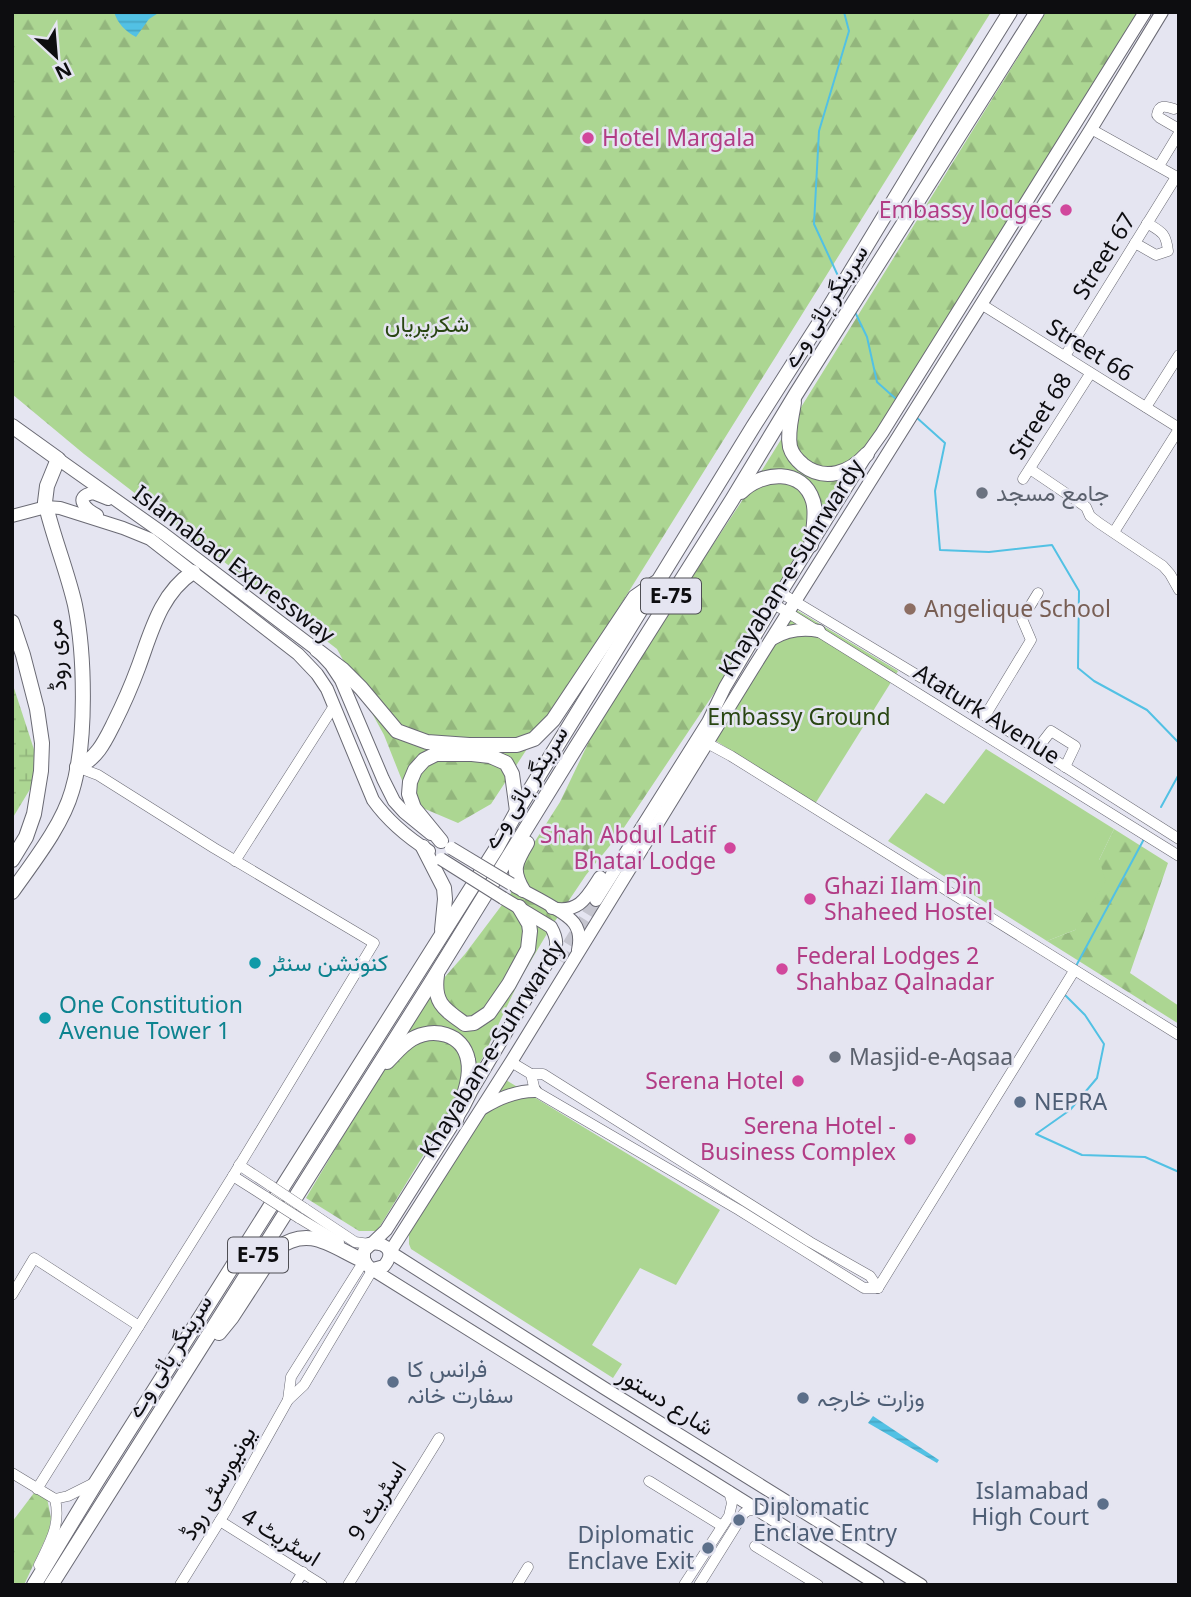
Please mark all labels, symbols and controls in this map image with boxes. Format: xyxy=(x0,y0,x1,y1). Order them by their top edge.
north arrow xyxy=(21,21,91,91)
text: N xyxy=(51,56,76,86)
place label: Hotel Margala xyxy=(602,121,755,153)
marker: Hotel Margala xyxy=(580,130,596,146)
place label: Embassy lodges xyxy=(879,193,1052,225)
marker: Embassy lodges xyxy=(1058,202,1074,218)
street label: Street 67 xyxy=(1064,206,1142,305)
street label: سرینگر ہائی وے xyxy=(774,238,875,373)
park label: شکرپریاں xyxy=(385,307,469,340)
street label: Street 66 xyxy=(1041,310,1140,388)
street label: Street 68 xyxy=(1000,366,1078,465)
street label: Khayaban-e-Suhrwardy xyxy=(710,452,870,683)
place label: جامع مسجد xyxy=(996,476,1109,509)
street label: Islamabad Expressway xyxy=(127,477,342,650)
marker: جامع مسجد xyxy=(974,485,990,501)
road number: E-75 xyxy=(641,578,701,614)
place label: Angelique School xyxy=(924,592,1111,624)
marker: Angelique School xyxy=(902,601,918,617)
street label: مری روڈ xyxy=(37,618,73,692)
street label: Ataturk Avenue xyxy=(908,655,1067,771)
park label: Embassy Ground xyxy=(707,700,891,732)
street label: سرینگر ہائی وے xyxy=(474,719,575,854)
place label: Shah Abdul Latif Bhatai Lodge xyxy=(540,818,717,876)
marker: Shah Abdul Latif Bhatai Lodge xyxy=(722,840,738,856)
place label: Ghazi Ilam Din Shaheed Hostel xyxy=(824,869,993,927)
marker: Ghazi Ilam Din Shaheed Hostel xyxy=(802,891,818,907)
street label: Khayaban-e-Suhrwardy xyxy=(411,933,571,1164)
place label: Federal Lodges 2 Shahbaz Qalnadar xyxy=(796,939,995,997)
place label: کنونشن سنٹر xyxy=(268,946,388,978)
marker: کنونشن سنٹر xyxy=(247,955,263,971)
marker: Federal Lodges 2 Shahbaz Qalnadar xyxy=(774,961,790,977)
place label: One Constitution Avenue Tower 1 xyxy=(59,988,243,1046)
marker: One Constitution Avenue Tower 1 xyxy=(37,1010,53,1026)
place label: Masjid-e-Aqsaa xyxy=(849,1040,1013,1072)
marker: Masjid-e-Aqsaa xyxy=(827,1049,843,1065)
place label: Serena Hotel xyxy=(645,1064,784,1096)
marker: Serena Hotel xyxy=(790,1073,806,1089)
place label: NEPRA xyxy=(1034,1085,1107,1117)
marker: NEPRA xyxy=(1012,1094,1028,1110)
place label: Serena Hotel - Business Complex xyxy=(700,1109,896,1167)
marker: Serena Hotel - Business Complex xyxy=(902,1131,918,1147)
road number: E-75 xyxy=(228,1238,288,1272)
street label: سرینگر ہائی وے xyxy=(118,1288,219,1423)
place label: فرانس کا سفارت خانہ xyxy=(407,1352,514,1410)
street label: شارع دستور xyxy=(611,1358,721,1443)
marker: فرانس کا سفارت خانہ xyxy=(385,1374,401,1390)
place label: وزارت خارجہ xyxy=(817,1381,925,1413)
marker: وزارت خارجہ xyxy=(795,1390,811,1406)
street label: یونیورسٹی روڈ xyxy=(172,1420,263,1545)
street label: اسٹریٹ 9 xyxy=(339,1455,413,1546)
place label: Islamabad High Court xyxy=(971,1474,1089,1532)
place label: Diplomatic Enclave Entry xyxy=(753,1490,897,1548)
marker: Islamabad High Court xyxy=(1095,1496,1111,1512)
street label: اسٹریٹ 4 xyxy=(236,1499,327,1573)
marker: Diplomatic Enclave Entry xyxy=(731,1512,747,1528)
place label: Diplomatic Enclave Exit xyxy=(567,1518,694,1576)
marker: Diplomatic Enclave Exit xyxy=(700,1540,716,1556)

